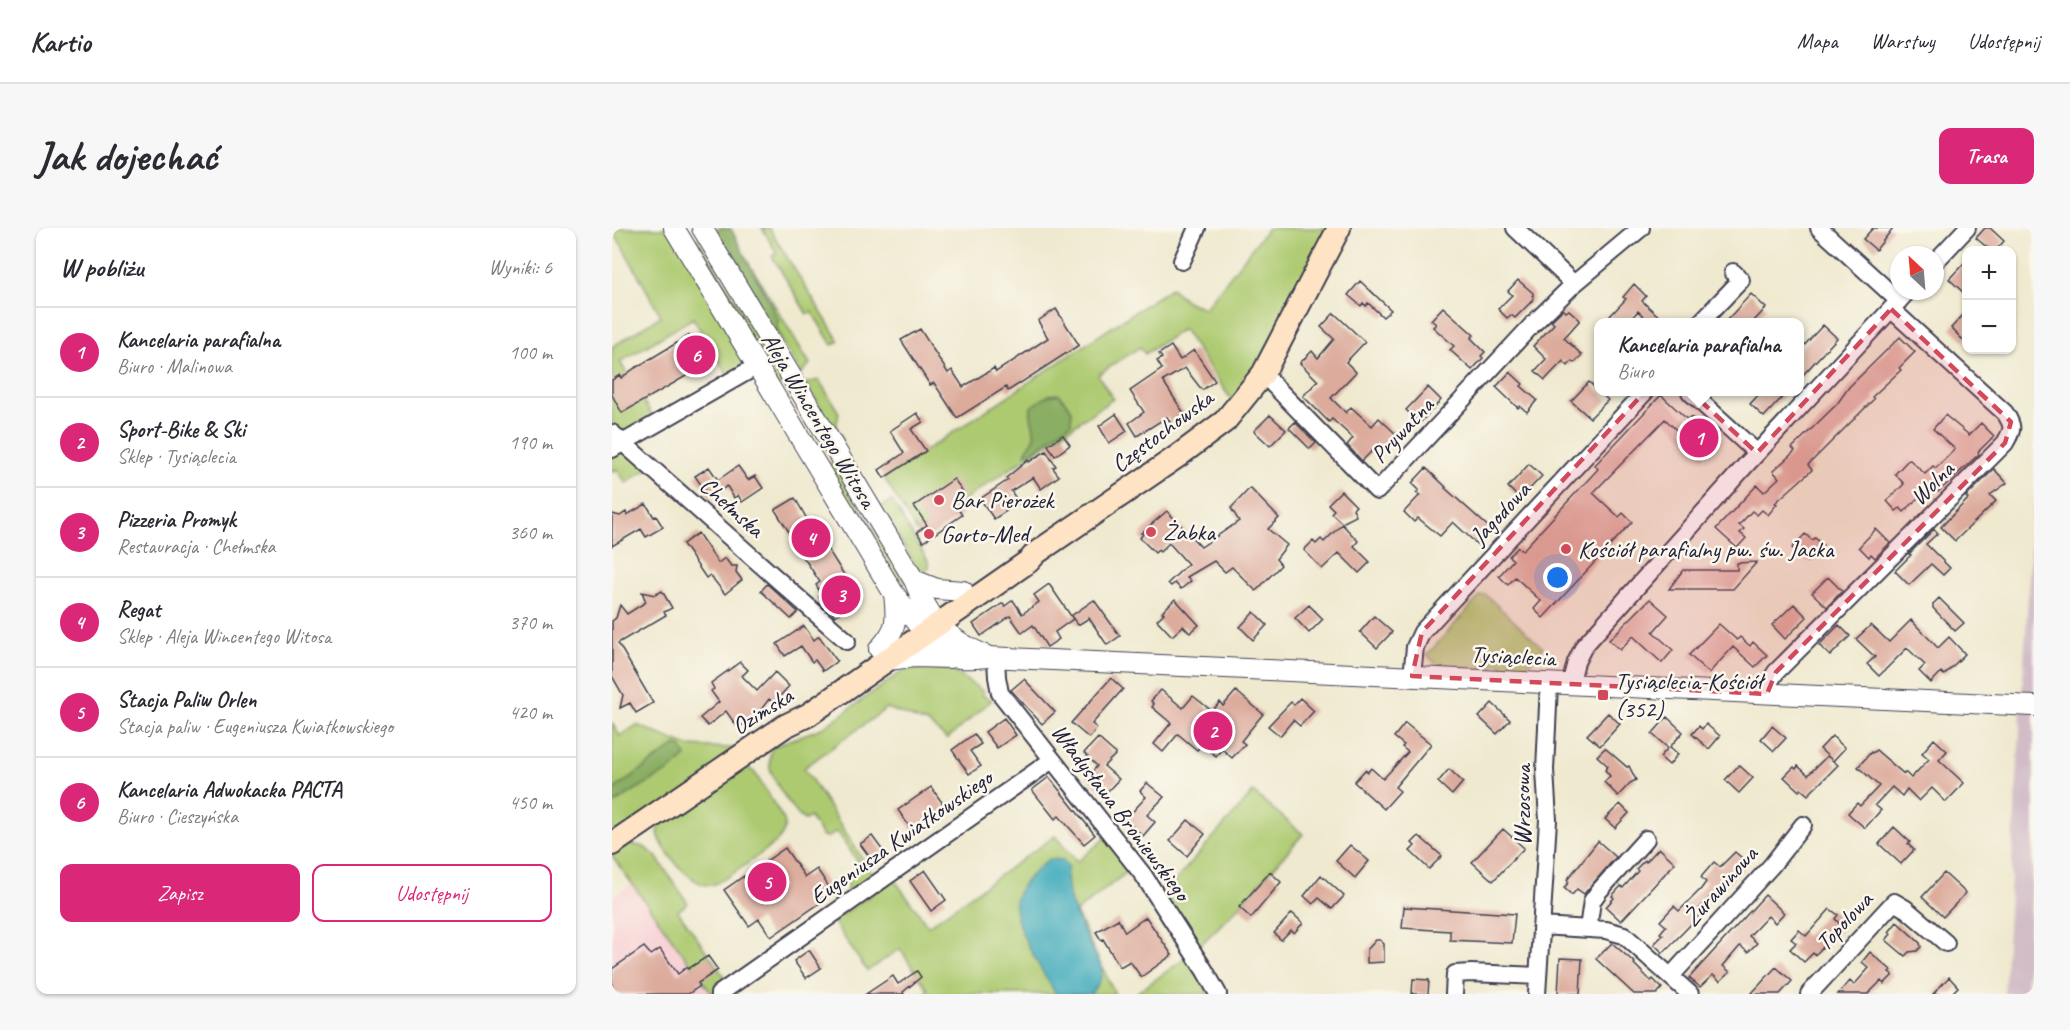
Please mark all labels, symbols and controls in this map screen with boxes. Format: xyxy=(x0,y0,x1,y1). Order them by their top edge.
text: Kartio xyxy=(30,24,91,59)
text: Mapa xyxy=(1797,28,1838,54)
text: Warstwy xyxy=(1871,28,1935,54)
text: Udostępnij xyxy=(1968,28,2040,54)
button: Trasa xyxy=(1939,128,2034,184)
text: Jak dojechać xyxy=(36,130,217,183)
north arrow xyxy=(1890,246,1944,300)
map controls xyxy=(1962,246,2016,354)
button: + xyxy=(1962,246,2016,300)
text: W pobliżu xyxy=(60,251,143,284)
text: Wyniki: 6 xyxy=(489,255,552,280)
button: − xyxy=(1962,300,2016,354)
popup xyxy=(1594,318,1804,396)
text: Kancelaria parafialna xyxy=(117,326,280,354)
street label: Aleja Wincentego Witosa xyxy=(755,327,884,515)
text: Kancelaria parafialna xyxy=(1618,331,1780,359)
pin: 6 xyxy=(676,332,716,378)
text: 1 xyxy=(75,340,84,365)
text: 100 m xyxy=(509,340,552,365)
text: Biuro · Malinowa xyxy=(117,354,232,379)
text: Biuro xyxy=(1618,359,1654,384)
street label: Częstochowska xyxy=(1105,382,1220,479)
street label: Prywatna xyxy=(1364,390,1441,469)
text: Sport-Bike & Ski xyxy=(117,416,245,444)
pin: 1 xyxy=(1680,416,1718,460)
text: 2 xyxy=(75,430,84,455)
text: 190 m xyxy=(509,430,552,455)
text: Sklep · Tysiąclecia xyxy=(117,444,236,469)
street label: Wolna xyxy=(1904,454,1961,511)
street label: Chełmska xyxy=(694,470,772,545)
street label: Jagodowa xyxy=(1463,474,1538,552)
place label: Bar Pierożek xyxy=(951,485,1056,515)
marker: Bar Pierożek xyxy=(932,493,946,507)
text: Pizzeria Promyk xyxy=(117,506,236,534)
pin: 4 xyxy=(792,516,830,560)
place label: Żabka xyxy=(1163,517,1216,547)
place label: Gorto-Med xyxy=(941,519,1032,549)
text: 3 xyxy=(75,520,84,545)
text: 360 m xyxy=(509,520,552,545)
marker: Żabka xyxy=(1144,525,1158,539)
marker: Gorto-Med xyxy=(922,527,936,541)
text: Restauracja · Chełmska xyxy=(117,534,275,559)
place label: Kościół parafialny pw. św. Jacka xyxy=(1578,534,1835,564)
marker: Kościół parafialny pw. św. Jacka xyxy=(1559,542,1573,556)
your location xyxy=(1543,563,1572,592)
pin: 3 xyxy=(822,572,860,617)
text: Regat xyxy=(117,596,160,624)
text: 4 xyxy=(75,610,84,635)
text: 370 m xyxy=(509,610,552,635)
text: Sklep · Aleja Wincentego Witosa xyxy=(117,624,331,649)
street label: Tysiąclecia xyxy=(1470,639,1558,673)
place label: Tysiąclecia-Kościół (352) xyxy=(1615,666,1767,724)
street label: Ozimska xyxy=(726,680,799,741)
text: Stacja Paliw Orlen xyxy=(117,686,256,714)
marker: Tysiąclecia-Kościół (352) xyxy=(1596,688,1610,702)
text: 5 xyxy=(75,700,84,725)
text: 420 m xyxy=(509,700,552,725)
pin: 2 xyxy=(1194,708,1232,754)
text: Stacja paliw · Eugeniusza Kwiatkowskiego xyxy=(117,714,393,739)
street label: Władysława Broniewskiego xyxy=(1045,718,1199,908)
street label: Eugeniusza Kwiatkowskiego xyxy=(804,761,1000,911)
street label: Wrzosowa xyxy=(1507,762,1537,845)
text: Kancelaria Adwokacka PACTA xyxy=(117,776,342,804)
text: 6 xyxy=(75,790,84,815)
text: 450 m xyxy=(509,790,552,815)
text: Biuro · Cieszyńska xyxy=(117,804,238,829)
street label: Żurawinowa xyxy=(1676,839,1765,932)
pin: 5 xyxy=(748,860,786,904)
button: Zapisz xyxy=(60,864,300,922)
button: Udostępnij xyxy=(312,864,552,922)
street label: Topolowa xyxy=(1809,884,1880,957)

